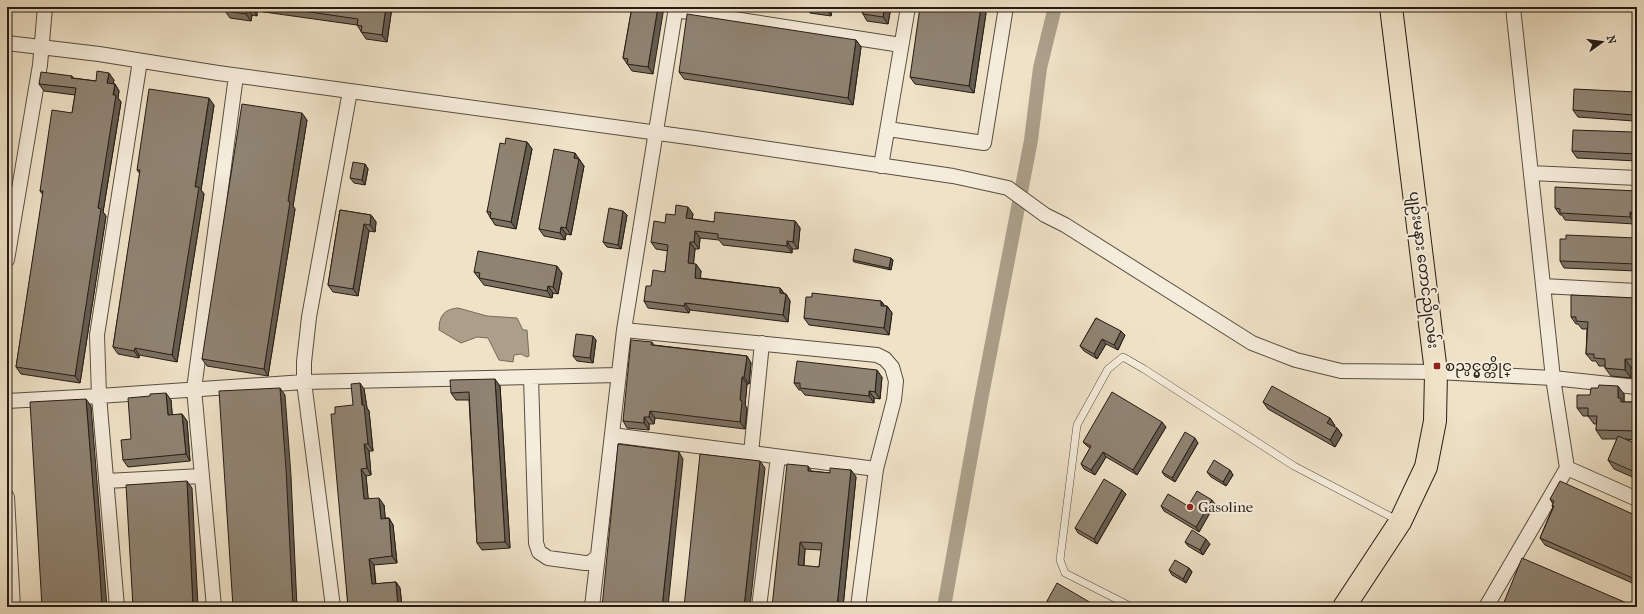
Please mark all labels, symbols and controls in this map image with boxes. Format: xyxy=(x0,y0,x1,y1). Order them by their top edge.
north arrow xyxy=(1582,22,1622,62)
text: N xyxy=(1604,34,1619,46)
street label: ပျဉ်းမနား တောင်ညိုလမ်း xyxy=(1402,190,1444,350)
place label: စည္ပင္မွတ္တိုင္ xyxy=(1445,356,1512,378)
marker: စည္ပင္မွတ္တိုင္ xyxy=(1432,361,1442,371)
place label: Gasoline xyxy=(1198,498,1254,516)
marker: Gasoline xyxy=(1185,502,1195,512)

